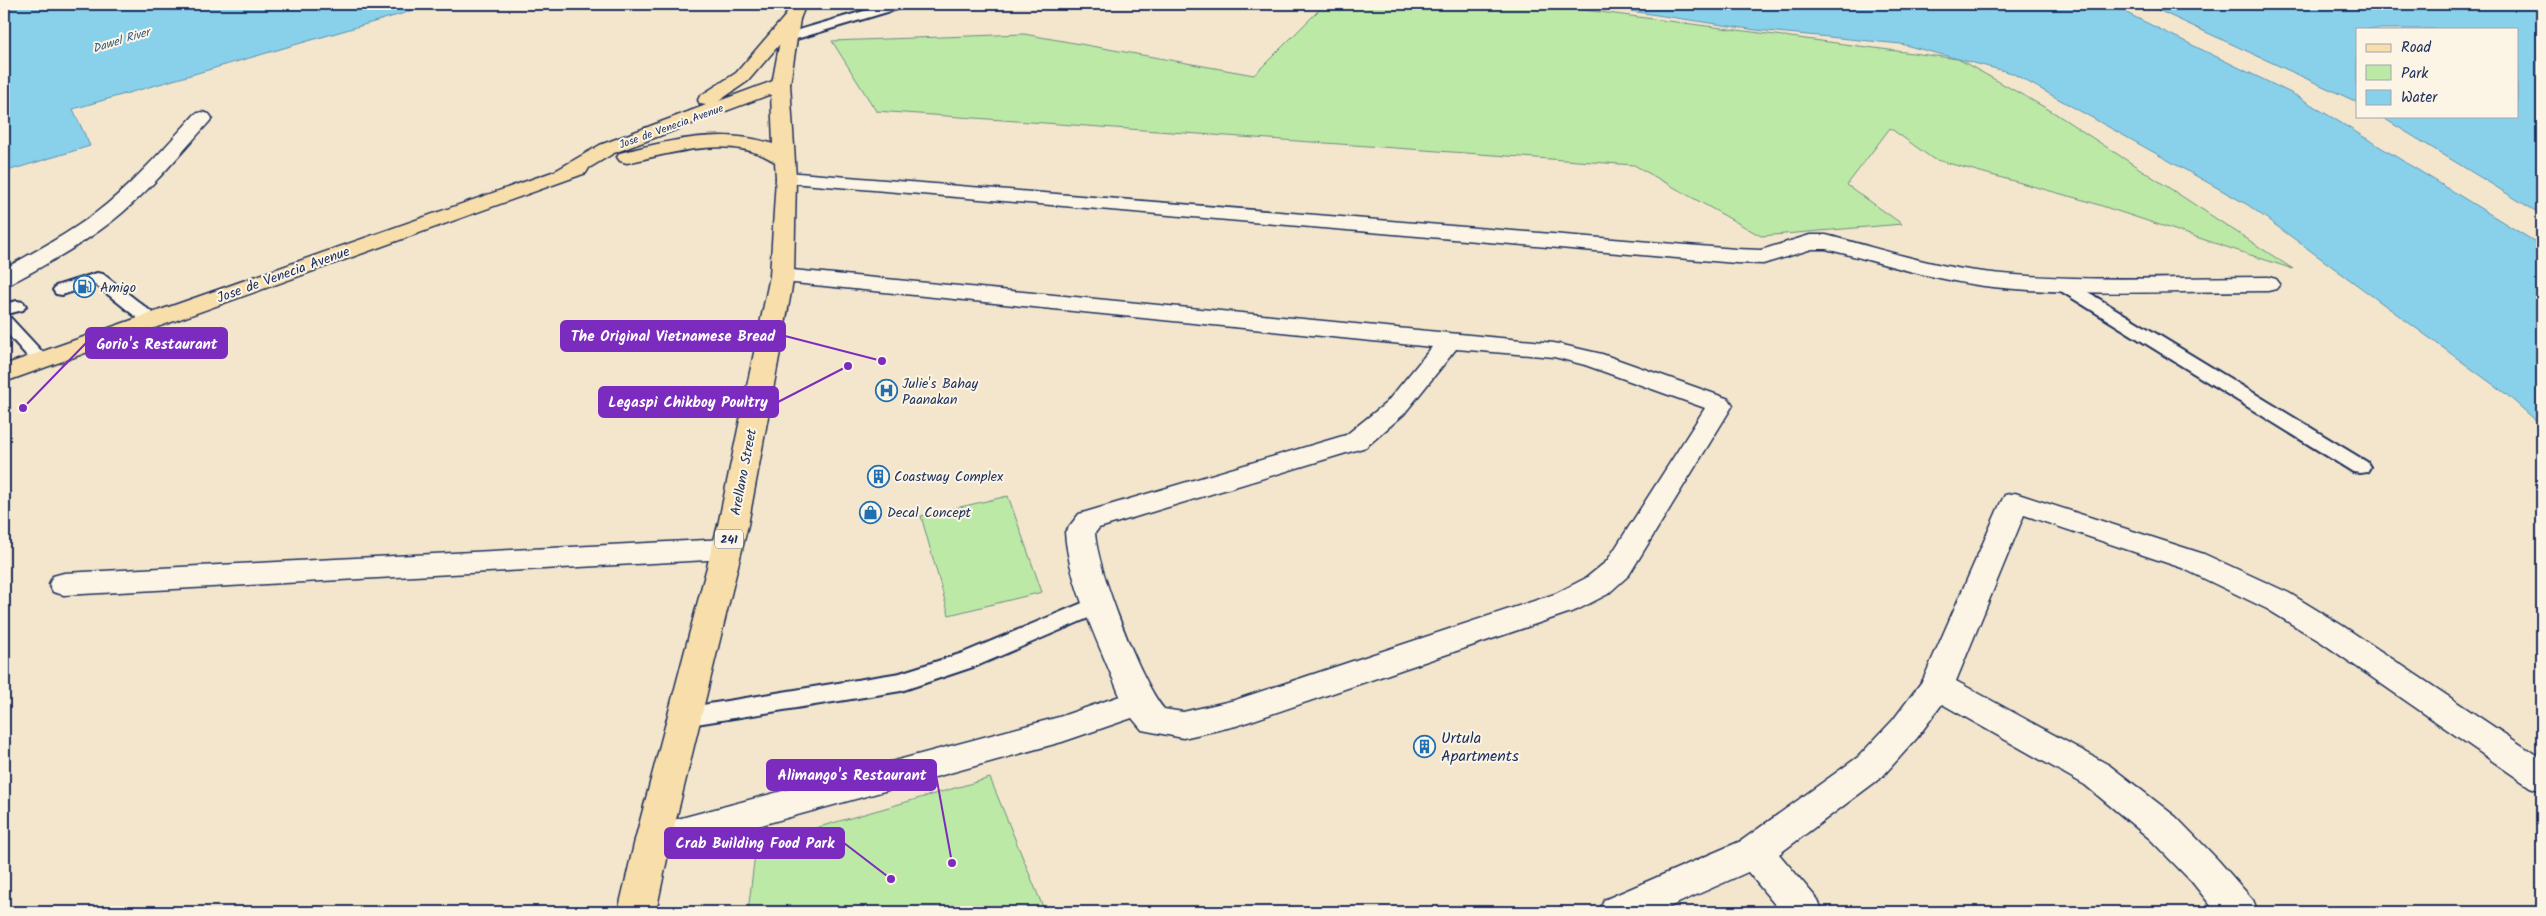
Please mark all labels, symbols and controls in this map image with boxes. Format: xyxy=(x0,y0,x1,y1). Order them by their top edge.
water label: Dawel River xyxy=(90,22,155,58)
legend xyxy=(2356,28,2518,118)
text: Road xyxy=(2401,36,2432,60)
text: Park xyxy=(2401,62,2429,86)
text: Water xyxy=(2401,86,2438,110)
street label: Jose de Venecia Avenue xyxy=(617,100,726,154)
street label: Jose de Venecia Avenue xyxy=(214,240,354,309)
fuel station icon: Amigo xyxy=(72,275,96,299)
place label: Amigo xyxy=(100,277,136,299)
callout: The Original Vietnamese Bread xyxy=(561,321,785,351)
text: The Original Vietnamese Bread xyxy=(571,325,776,349)
callout: Gorio's Restaurant xyxy=(86,328,227,358)
text: Gorio's Restaurant xyxy=(96,333,218,357)
place label: Julie's Bahay Paanakan xyxy=(902,373,979,411)
hospital icon: Julie's Bahay Paanakan xyxy=(874,379,898,403)
callout: Legaspi Chikboy Poultry xyxy=(599,387,778,417)
text: Legaspi Chikboy Poultry xyxy=(608,391,768,415)
street label: Arellano Street xyxy=(725,426,763,517)
building icon: Coastway Complex xyxy=(866,464,890,488)
place label: Coastway Complex xyxy=(894,466,1004,488)
shop icon: Decal Concept xyxy=(859,500,883,524)
place label: Decal Concept xyxy=(887,502,972,524)
road number: 241 xyxy=(715,530,743,548)
place label: Urtula Apartments xyxy=(1441,726,1519,769)
building icon: Urtula Apartments xyxy=(1413,734,1437,758)
callout: Alimango's Restaurant xyxy=(767,760,936,790)
text: Alimango's Restaurant xyxy=(778,764,927,788)
callout: Crab Building Food Park xyxy=(665,828,844,858)
text: Crab Building Food Park xyxy=(676,832,835,856)

